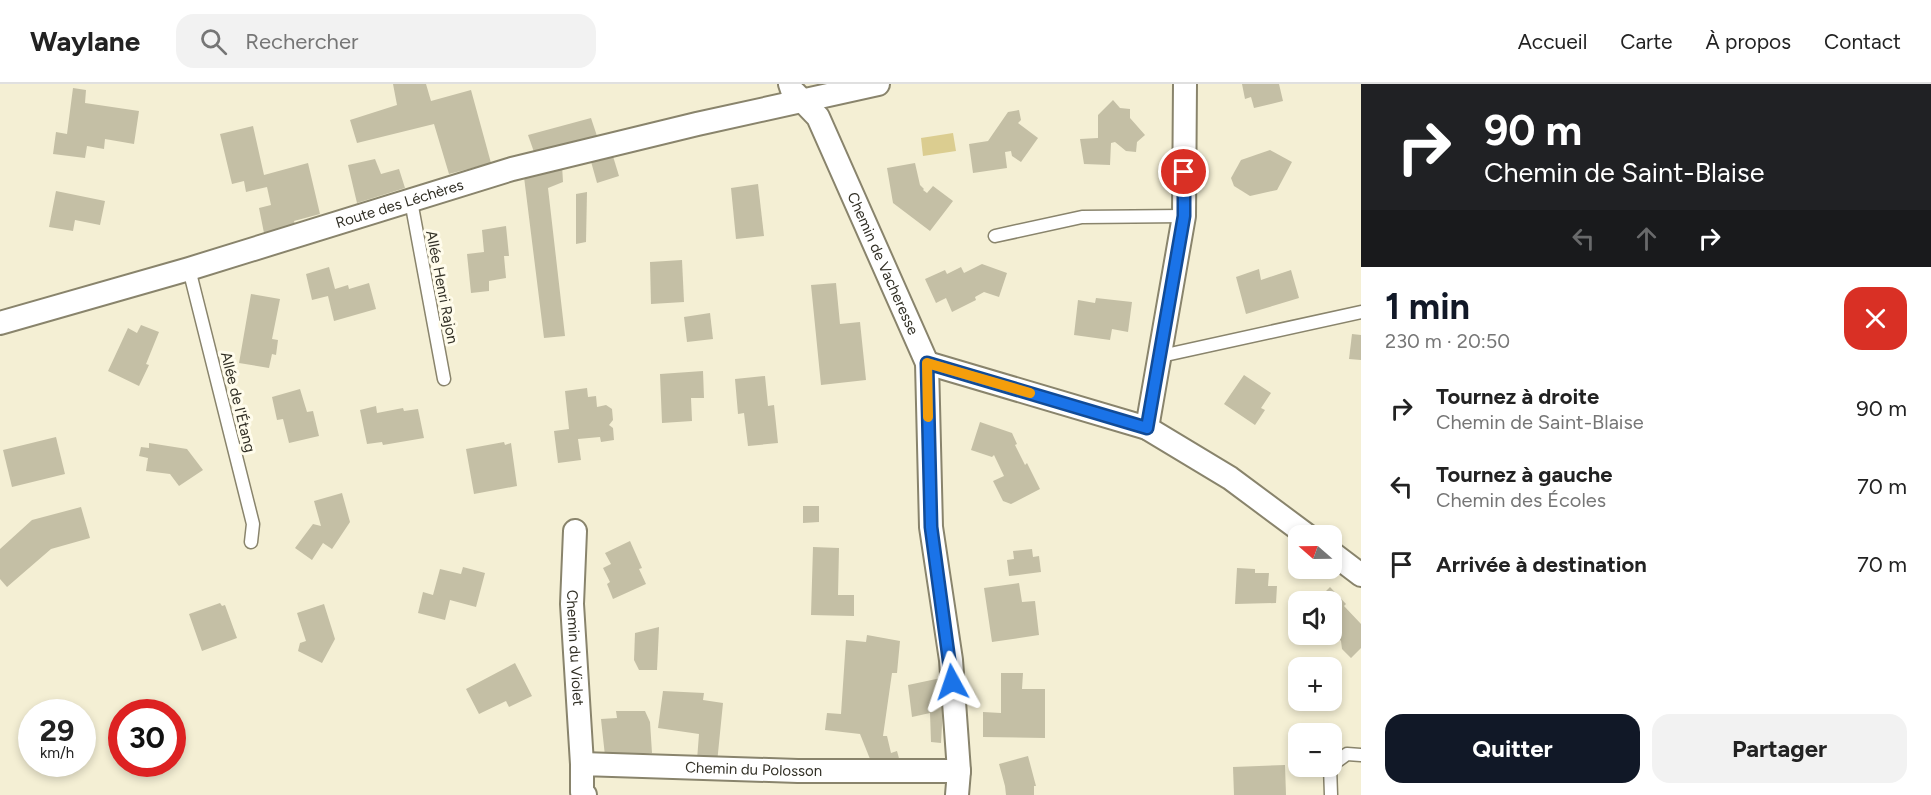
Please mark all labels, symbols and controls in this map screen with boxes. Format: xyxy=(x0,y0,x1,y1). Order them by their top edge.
search box xyxy=(176,14,596,68)
text: Waylane xyxy=(30,24,140,58)
icon: search xyxy=(197,25,230,58)
text: Rechercher xyxy=(245,28,358,55)
text: Accueil xyxy=(1518,29,1587,54)
text: Carte xyxy=(1620,29,1673,54)
text: À propos xyxy=(1706,29,1791,54)
text: Contact xyxy=(1824,29,1901,54)
text: 90 m xyxy=(1484,105,1582,156)
icon: right xyxy=(1385,108,1463,186)
pin xyxy=(1158,146,1209,197)
icon: arrive xyxy=(1167,155,1200,188)
text: Chemin de Saint-Blaise xyxy=(1484,156,1764,189)
street label: Route des Léchères xyxy=(333,176,466,232)
street label: Chemin de Vacheresse xyxy=(843,189,922,338)
icon: left xyxy=(1567,222,1600,255)
icon: ahead xyxy=(1630,222,1663,255)
icon: right xyxy=(1693,222,1726,255)
street label: Allée Henri Rajon xyxy=(422,229,462,345)
text: 1 min xyxy=(1385,285,1470,328)
button: close xyxy=(1844,287,1907,350)
text: 230 m · 20:50 xyxy=(1385,329,1510,353)
street label: Allée de l'Étang xyxy=(217,350,259,454)
text: Tournez à droite xyxy=(1436,383,1599,410)
icon: right xyxy=(1385,392,1418,425)
text: 90 m xyxy=(1856,395,1907,422)
text: Chemin de Saint-Blaise xyxy=(1436,410,1644,434)
text: Tournez à gauche xyxy=(1436,461,1612,488)
icon: left xyxy=(1385,470,1418,503)
text: 70 m xyxy=(1857,473,1907,500)
text: Chemin des Écoles xyxy=(1436,488,1606,512)
north arrow xyxy=(1288,525,1342,579)
map controls xyxy=(1288,525,1342,777)
icon: arrive xyxy=(1385,548,1418,581)
text: Arrivée à destination xyxy=(1436,551,1647,578)
text: 70 m xyxy=(1857,551,1907,578)
street label: Chemin du Violet xyxy=(563,589,587,707)
button: sound xyxy=(1288,591,1342,645)
position arrow xyxy=(920,650,984,714)
button: + xyxy=(1288,657,1342,711)
speed limit sign: 30 xyxy=(108,699,186,777)
text: 29 xyxy=(40,712,74,749)
button: Quitter xyxy=(1385,714,1640,783)
button: Partager xyxy=(1652,714,1907,783)
button: − xyxy=(1288,723,1342,777)
text: km/h xyxy=(40,744,74,762)
street label: Chemin du Polosson xyxy=(685,758,822,780)

